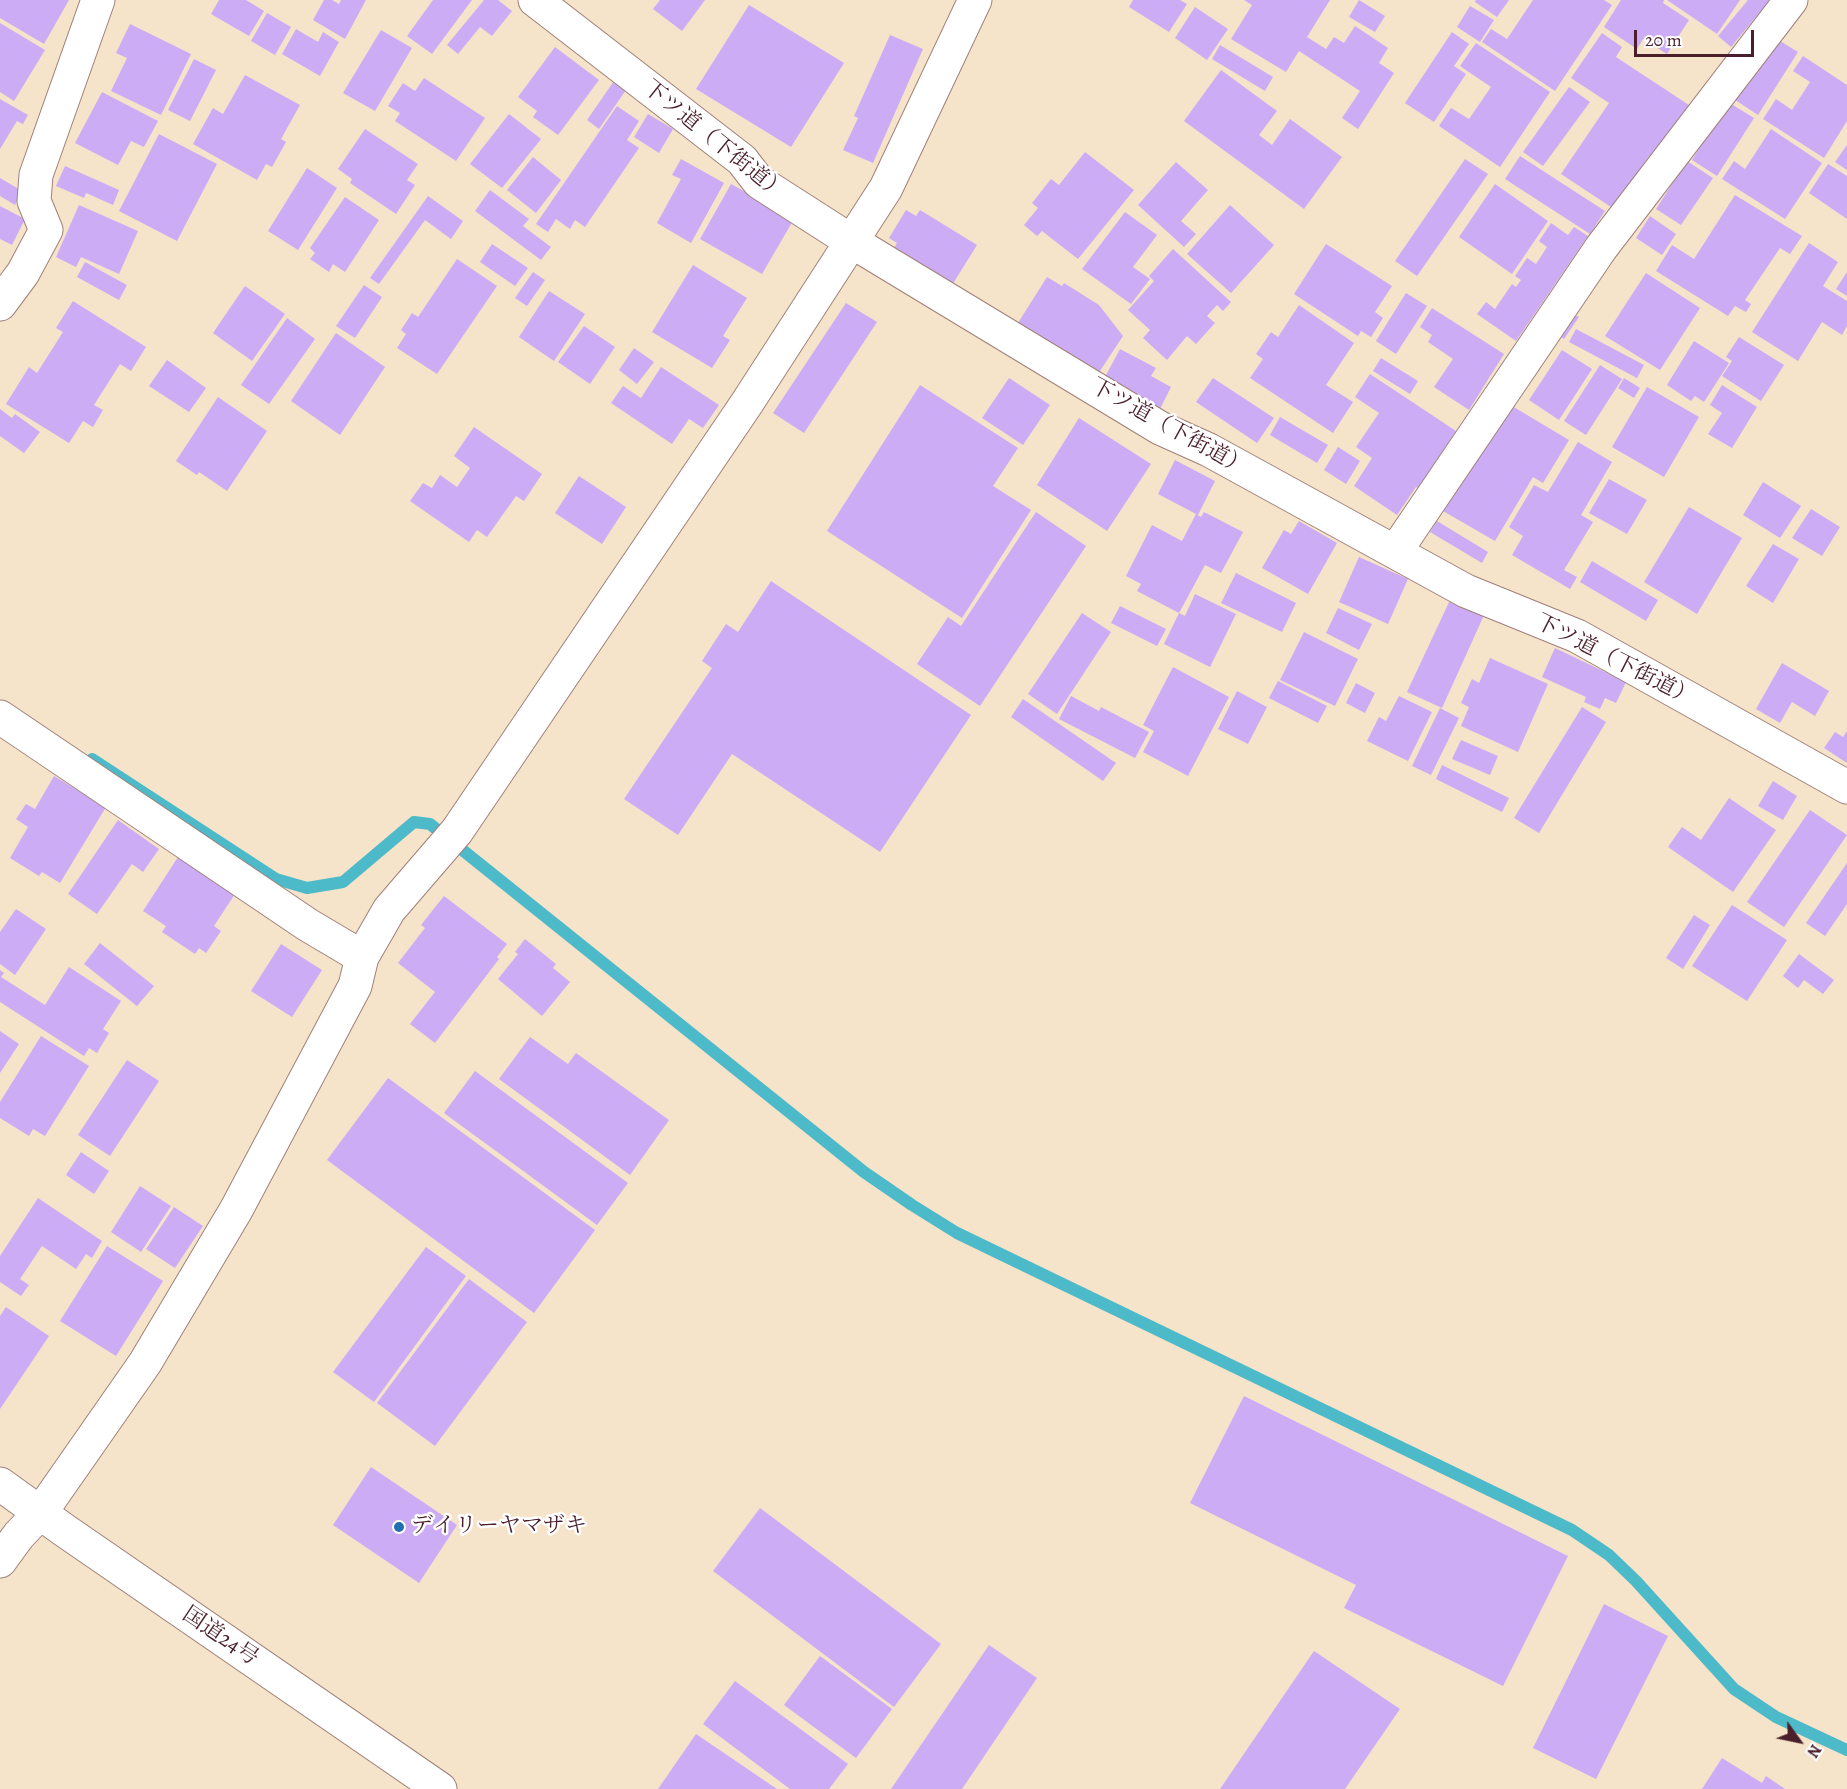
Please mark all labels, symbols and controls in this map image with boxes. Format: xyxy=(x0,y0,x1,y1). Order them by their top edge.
scale bar xyxy=(1637,18,1757,56)
text: 20 m xyxy=(1645,28,1682,52)
street label: 下ツ道（下街道） xyxy=(637,75,791,207)
street label: 下ツ道（下街道） xyxy=(1086,374,1252,482)
street label: 下ツ道（下街道） xyxy=(1531,609,1699,713)
place label: デイリーヤマザキ xyxy=(411,1514,587,1540)
marker: デイリーヤマザキ xyxy=(392,1520,406,1534)
street label: 国道24号 xyxy=(177,1602,263,1672)
north arrow xyxy=(1769,1711,1829,1771)
text: N xyxy=(1802,1740,1826,1762)

